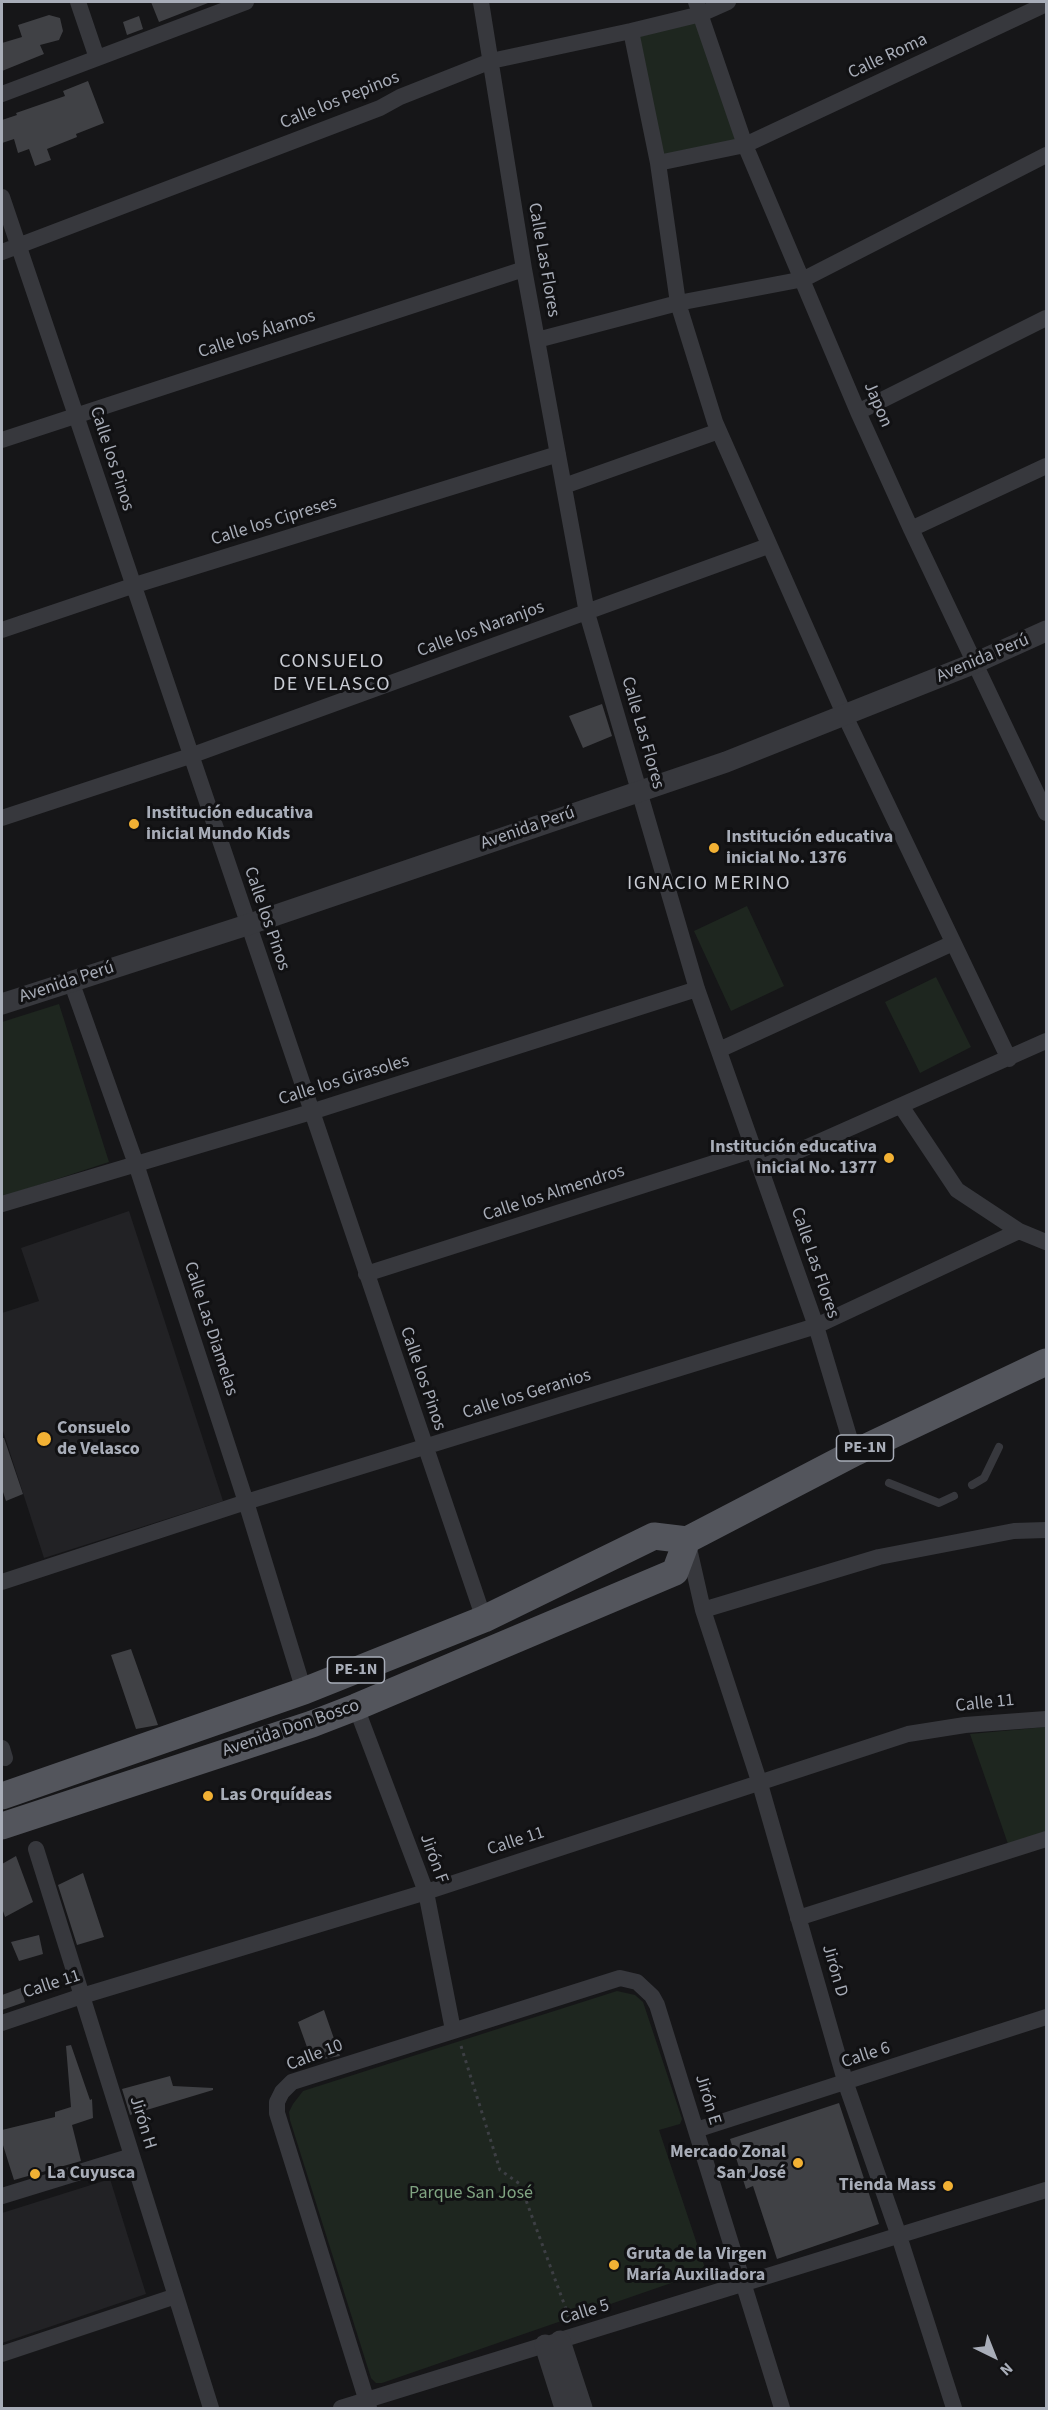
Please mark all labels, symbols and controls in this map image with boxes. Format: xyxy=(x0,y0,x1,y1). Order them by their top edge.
street label: Calle Roma xyxy=(845,29,931,85)
street label: Calle los Pepinos xyxy=(277,67,403,135)
street label: Calle Las Flores xyxy=(522,201,564,319)
street label: Calle los Álamos xyxy=(196,306,318,364)
street label: Japon xyxy=(858,379,896,431)
street label: Calle los Pinos xyxy=(84,404,138,514)
street label: Calle los Cipreses xyxy=(209,493,339,551)
street label: Calle los Naranjos xyxy=(415,597,547,663)
street label: Avenida Perú xyxy=(933,630,1033,688)
district label: CONSUELO DE VELASCO xyxy=(273,651,391,698)
street label: Calle Las Flores xyxy=(616,674,668,792)
place label: Institución educativa inicial Mundo Kids xyxy=(146,803,313,846)
street label: Avenida Perú xyxy=(478,803,578,855)
marker: Institución educativa inicial Mundo Kids xyxy=(127,817,141,831)
place label: Institución educativa inicial No. 1376 xyxy=(726,827,893,870)
marker: Institución educativa inicial No. 1376 xyxy=(707,841,721,855)
street label: Calle los Pinos xyxy=(238,864,294,974)
district label: IGNACIO MERINO xyxy=(627,873,791,897)
street label: Avenida Perú xyxy=(17,957,117,1009)
street label: Calle los Girasoles xyxy=(276,1051,412,1111)
place label: Institución educativa inicial No. 1377 xyxy=(710,1137,877,1180)
marker: Institución educativa inicial No. 1377 xyxy=(882,1151,896,1165)
street label: Calle los Almendros xyxy=(480,1161,628,1227)
street label: Calle Las Flores xyxy=(785,1205,843,1321)
street label: Calle Las Diamelas xyxy=(178,1259,242,1399)
street label: Calle los Pinos xyxy=(394,1324,450,1434)
street label: Calle los Geranios xyxy=(460,1365,594,1425)
place label: Consuelo de Velasco xyxy=(57,1418,140,1460)
marker: Consuelo de Velasco xyxy=(35,1430,53,1448)
road number: PE-1N xyxy=(836,1435,894,1461)
road number: PE-1N xyxy=(328,1657,385,1683)
street label: Calle 11 xyxy=(955,1690,1015,1718)
street label: Avenida Don Bosco xyxy=(220,1695,362,1763)
place label: Las Orquídeas xyxy=(220,1785,332,1807)
marker: Las Orquídeas xyxy=(201,1789,215,1803)
street label: Calle 11 xyxy=(485,1823,547,1861)
street label: Jirón F xyxy=(414,1831,452,1887)
street label: Jirón D xyxy=(816,1942,852,2000)
street label: Calle 11 xyxy=(21,1966,83,2004)
street label: Calle 10 xyxy=(284,2035,346,2077)
street label: Calle 6 xyxy=(839,2038,893,2074)
street label: Jirón E xyxy=(689,2072,725,2128)
street label: Jirón H xyxy=(124,2094,160,2152)
place label: Mercado Zonal San José xyxy=(670,2142,786,2184)
marker: Mercado Zonal San José xyxy=(791,2156,805,2170)
place label: La Cuyusca xyxy=(47,2163,135,2185)
marker: La Cuyusca xyxy=(28,2167,42,2181)
place label: Tienda Mass xyxy=(839,2175,936,2197)
marker: Tienda Mass xyxy=(941,2179,955,2193)
park label: Parque San José xyxy=(409,2183,533,2205)
place label: Gruta de la Virgen María Auxiliadora xyxy=(626,2244,767,2286)
marker: Gruta de la Virgen María Auxiliadora xyxy=(607,2258,621,2272)
street label: Calle 5 xyxy=(558,2295,612,2331)
north arrow xyxy=(964,2326,1024,2386)
text: N xyxy=(995,2357,1018,2381)

